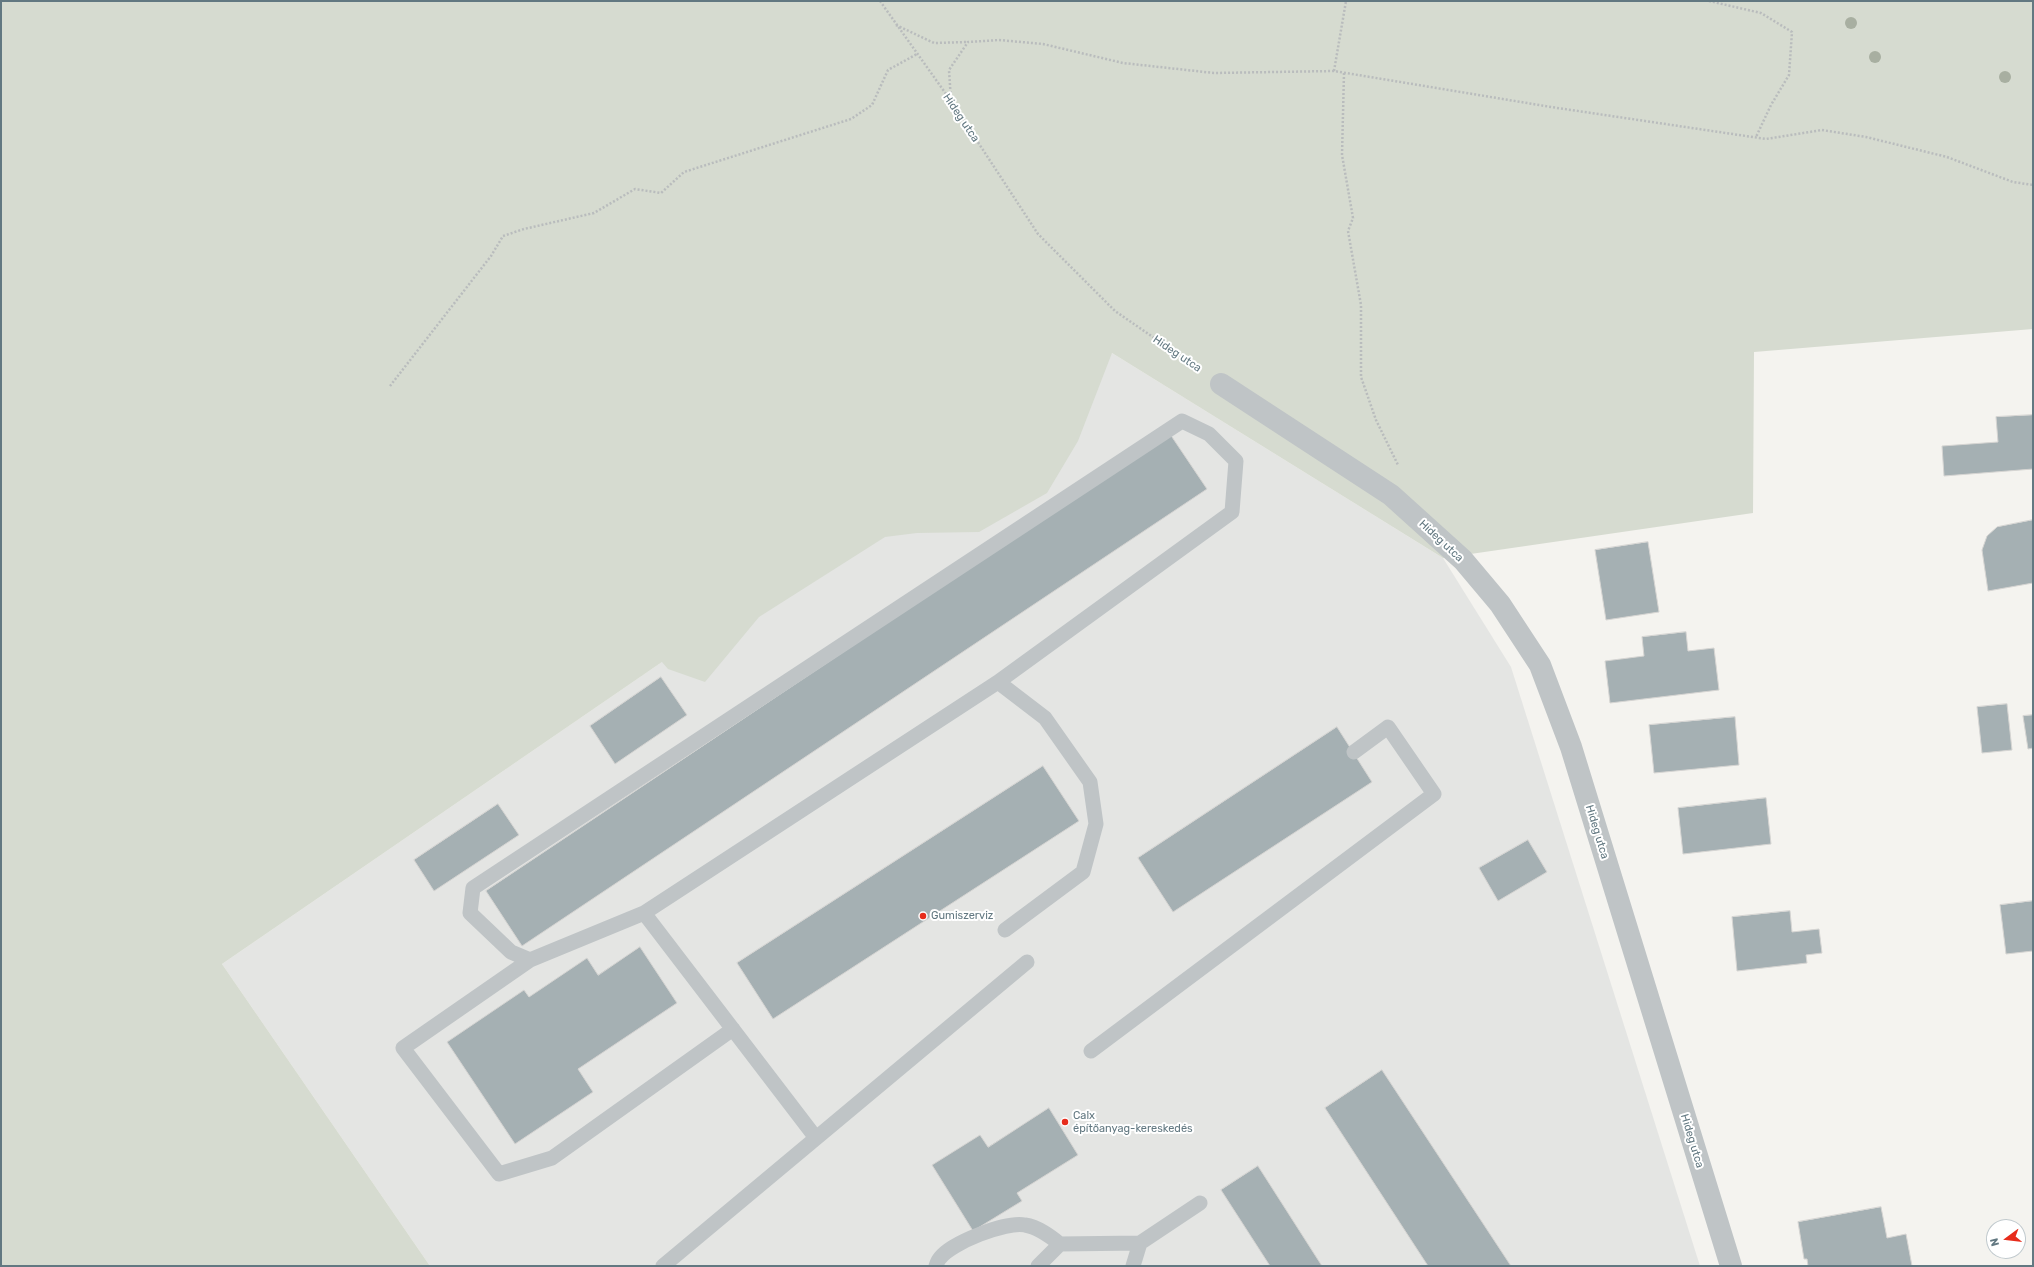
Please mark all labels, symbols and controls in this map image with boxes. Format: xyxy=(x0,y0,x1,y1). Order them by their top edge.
street label: Hideg utca xyxy=(940,91,982,145)
street label: Hideg utca xyxy=(1150,333,1204,375)
street label: Hideg utca xyxy=(1416,517,1466,565)
street label: Hideg utca xyxy=(1583,804,1611,860)
place label: Gumiszerviz xyxy=(931,909,993,923)
marker: Gumiszerviz xyxy=(918,911,928,921)
place label: Calx építőanyag-kereskedés xyxy=(1073,1109,1193,1135)
street label: Hideg utca xyxy=(1678,1113,1706,1169)
marker: Calx építőanyag-kereskedés xyxy=(1060,1117,1070,1127)
north arrow xyxy=(1986,1219,2026,1259)
text: N xyxy=(1988,1236,2002,1247)

